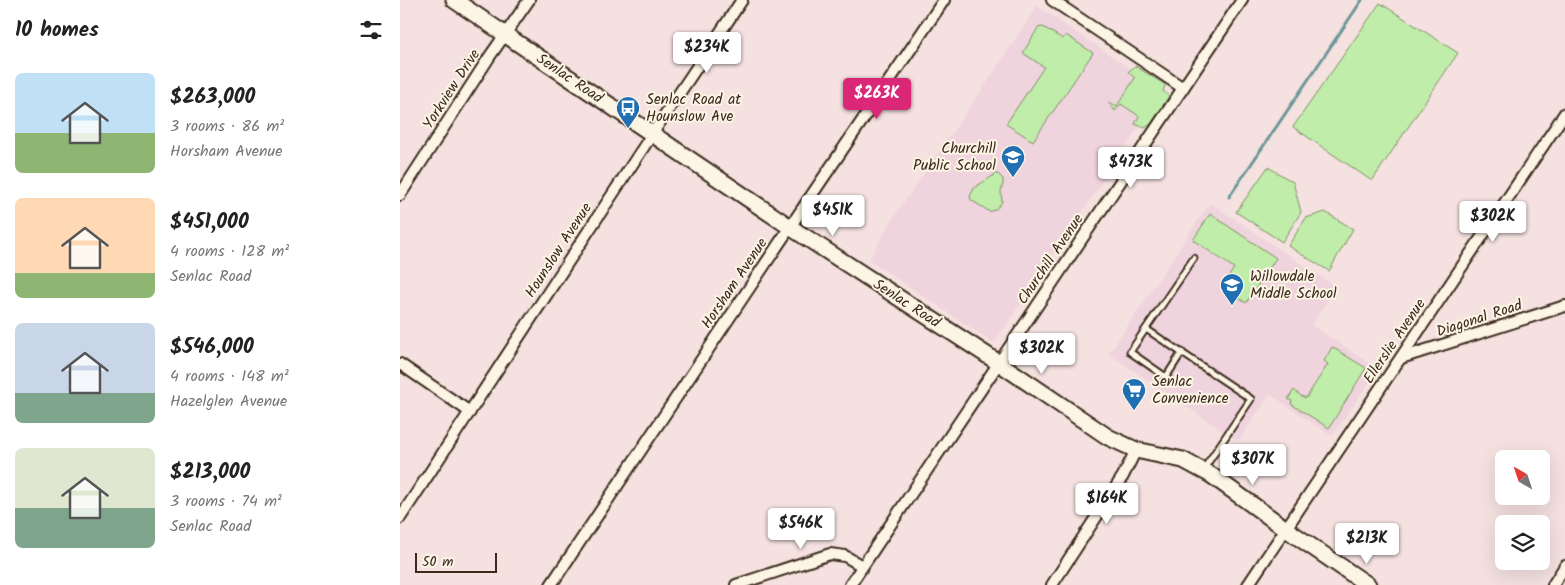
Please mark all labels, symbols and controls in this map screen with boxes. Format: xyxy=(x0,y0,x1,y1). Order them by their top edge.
text: 10 homes xyxy=(15,14,99,47)
icon: filters xyxy=(357,16,385,44)
pin: $234K xyxy=(672,32,742,74)
text: $234K xyxy=(684,35,730,60)
street label: Yorkview Drive xyxy=(417,44,487,134)
street label: Senlac Road xyxy=(531,48,608,110)
pin: $263K xyxy=(842,78,912,120)
text: $263,000 xyxy=(170,81,255,114)
text: $263K xyxy=(854,81,900,106)
place label: Senlac Road at Hounslow Ave xyxy=(646,88,741,129)
icon: home xyxy=(55,93,115,153)
bus stop icon: Senlac Road at Hounslow Ave xyxy=(615,95,641,129)
text: 3 rooms · 86 m² xyxy=(170,114,284,139)
place label: Churchill Public School xyxy=(913,137,996,178)
text: Horsham Avenue xyxy=(170,139,282,164)
school or university icon: Churchill Public School xyxy=(1000,144,1026,178)
pin: $473K xyxy=(1096,146,1166,189)
text: $473K xyxy=(1109,150,1153,175)
pin: $451K xyxy=(798,194,868,237)
street label: Hounslow Avenue xyxy=(519,198,599,303)
text: $451K xyxy=(813,198,853,223)
pin: $302K xyxy=(1458,200,1528,243)
text: $302K xyxy=(1470,204,1516,229)
text: $451,000 xyxy=(170,206,249,239)
street label: Churchill Avenue xyxy=(1012,209,1090,310)
icon: home xyxy=(55,218,115,278)
street label: Horsham Avenue xyxy=(695,233,774,334)
text: 4 rooms · 128 m² xyxy=(170,239,289,264)
text: Senlac Road xyxy=(170,264,251,289)
place label: Willowdale Middle School xyxy=(1250,265,1337,306)
school or university icon: Willowdale Middle School xyxy=(1219,272,1245,306)
street label: Senlac Road xyxy=(868,273,945,335)
street label: Ellerslie Avenue xyxy=(1357,294,1432,389)
street label: Diagonal Road xyxy=(1433,294,1526,344)
text: $546,000 xyxy=(170,331,254,364)
pin: $302K xyxy=(1007,332,1077,375)
text: $302K xyxy=(1019,336,1065,361)
icon: home xyxy=(55,343,115,403)
text: 4 rooms · 148 m² xyxy=(170,364,289,389)
place label: Senlac Convenience xyxy=(1152,370,1229,411)
supermarket icon: Senlac Convenience xyxy=(1121,377,1147,411)
text: Hazelglen Avenue xyxy=(170,389,287,414)
pin: $307K xyxy=(1218,444,1288,486)
text: $307K xyxy=(1231,447,1275,472)
north arrow xyxy=(1495,450,1550,505)
map controls xyxy=(1495,450,1550,570)
text: $213,000 xyxy=(170,456,250,489)
icon: home xyxy=(55,468,115,528)
pin: $164K xyxy=(1072,482,1142,525)
text: $164K xyxy=(1086,486,1128,511)
text: 3 rooms · 74 m² xyxy=(170,489,282,514)
pin: $546K xyxy=(766,508,836,550)
text: $546K xyxy=(779,511,823,536)
text: Senlac Road xyxy=(170,514,251,539)
button: layers xyxy=(1495,515,1550,570)
pin: $213K xyxy=(1332,522,1402,565)
text: $213K xyxy=(1346,526,1388,551)
scale bar xyxy=(415,550,498,573)
text: 50 m xyxy=(422,551,453,573)

